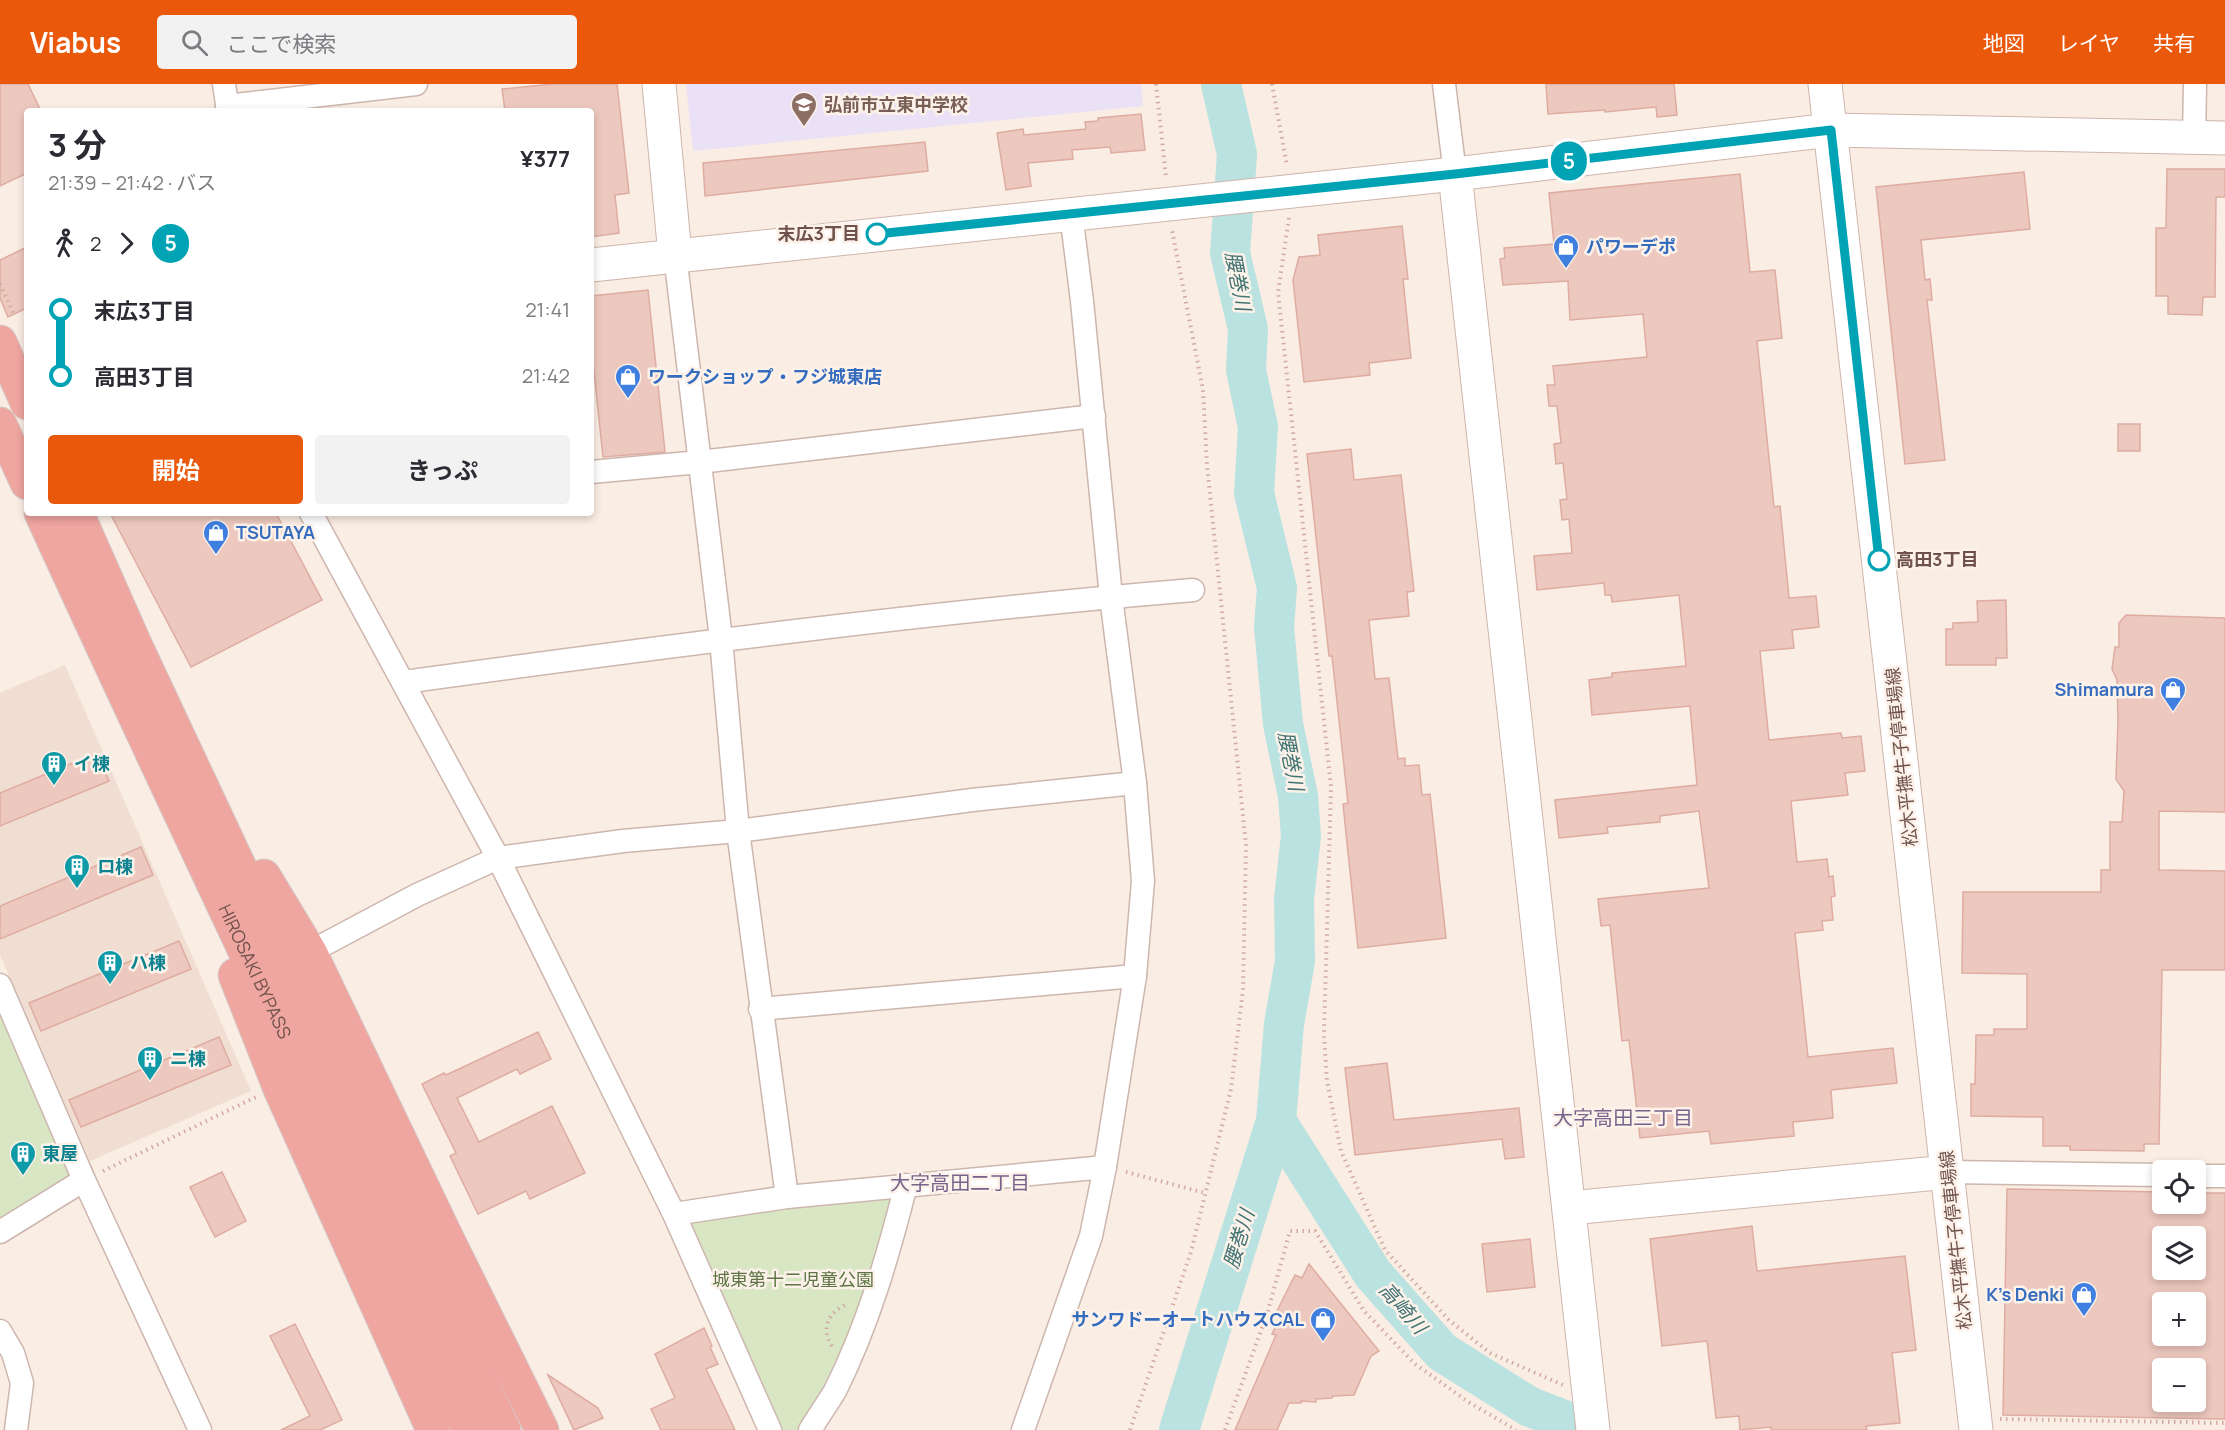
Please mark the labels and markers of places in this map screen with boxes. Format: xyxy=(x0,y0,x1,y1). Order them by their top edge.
school or university icon: 弘前市立東中学校 xyxy=(789,90,819,128)
place label: 弘前市立東中学校 xyxy=(824,92,968,116)
place label: 末広3丁目 xyxy=(778,221,860,245)
marker: 末広3丁目 xyxy=(866,223,888,245)
shop icon: パワーデポ xyxy=(1551,232,1581,270)
place label: パワーデポ xyxy=(1586,234,1676,258)
shop icon: ワークショップ・フジ城東店 xyxy=(613,362,643,400)
place label: ワークショップ・フジ城東店 xyxy=(648,364,882,388)
shop icon: TSUTAYA xyxy=(201,518,231,556)
place label: TSUTAYA xyxy=(236,520,315,544)
place label: 高田3丁目 xyxy=(1896,547,1978,571)
marker: 高田3丁目 xyxy=(1868,549,1890,571)
shop icon: Shimamura xyxy=(2158,675,2188,713)
place label: Shimamura xyxy=(2055,677,2154,701)
building icon: イ棟 xyxy=(39,749,69,787)
place label: イ棟 xyxy=(74,751,110,775)
building icon: ロ棟 xyxy=(62,852,92,890)
place label: ロ棟 xyxy=(97,854,133,878)
building icon: ハ棟 xyxy=(95,948,125,986)
place label: ハ棟 xyxy=(130,950,166,974)
building icon: ニ棟 xyxy=(135,1044,165,1082)
place label: ニ棟 xyxy=(170,1046,206,1070)
building icon: 東屋 xyxy=(8,1139,38,1177)
place label: 東屋 xyxy=(42,1141,78,1165)
shop icon: K's Denki xyxy=(2069,1280,2099,1318)
place label: K's Denki xyxy=(1986,1282,2064,1306)
shop icon: サンワドーオートハウスCAL xyxy=(1308,1305,1338,1343)
place label: サンワドーオートハウスCAL xyxy=(1071,1307,1304,1331)

